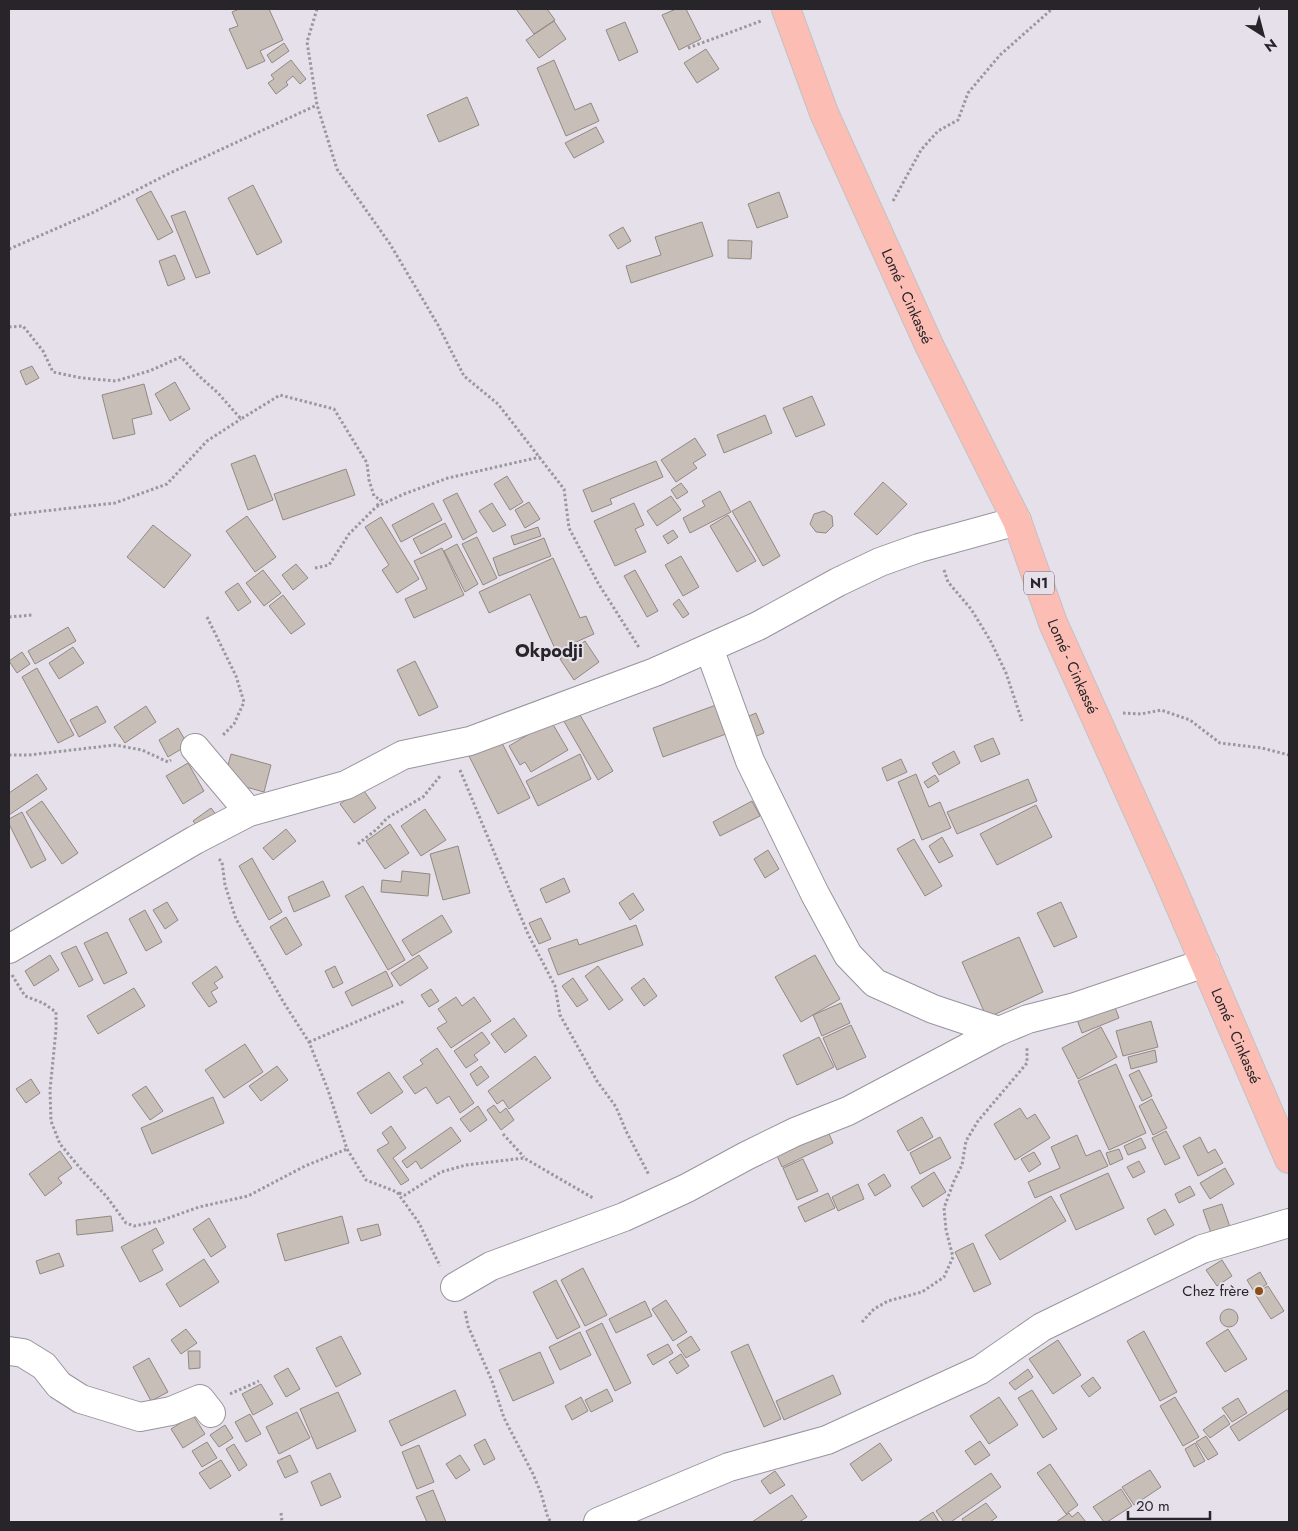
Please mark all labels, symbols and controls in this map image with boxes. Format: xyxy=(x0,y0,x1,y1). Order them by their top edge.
north arrow xyxy=(1238,10,1288,60)
text: N xyxy=(1260,34,1281,57)
street label: Lomé - Cinkassé xyxy=(876,245,938,348)
road number: N1 xyxy=(1024,572,1054,594)
street label: Lomé - Cinkassé xyxy=(1041,616,1104,718)
district label: Okpodji xyxy=(515,638,583,664)
street label: Lomé - Cinkassé xyxy=(1206,985,1266,1088)
place label: Chez frère xyxy=(1182,1280,1249,1302)
marker: Chez frère xyxy=(1253,1285,1265,1297)
scale bar xyxy=(1128,1488,1210,1520)
text: 20 m xyxy=(1136,1495,1170,1517)

